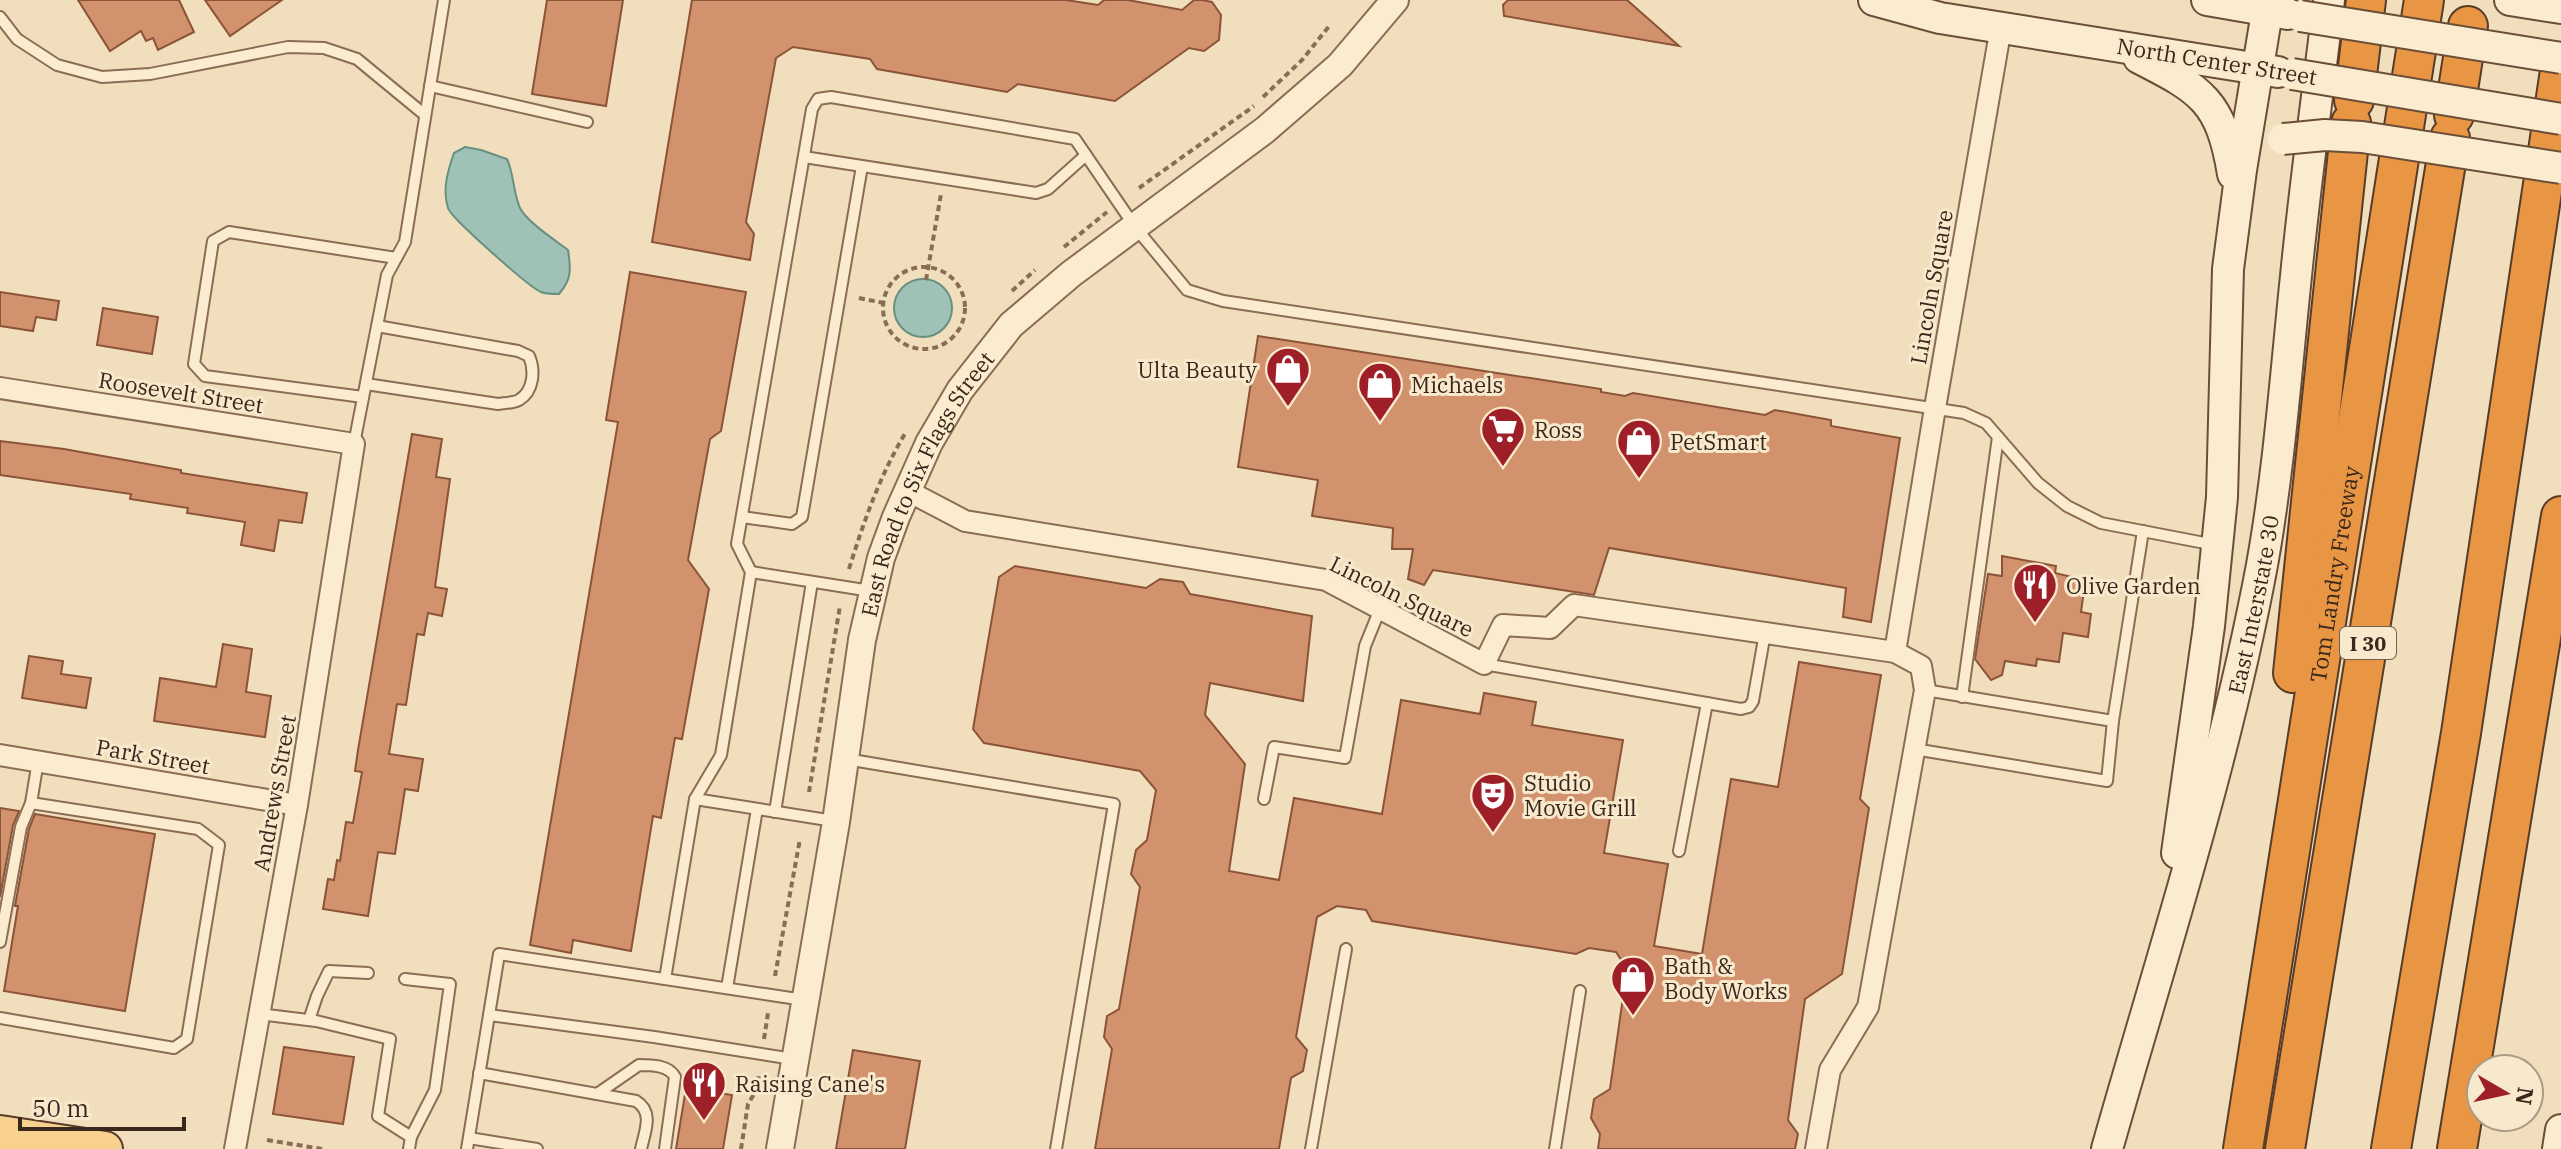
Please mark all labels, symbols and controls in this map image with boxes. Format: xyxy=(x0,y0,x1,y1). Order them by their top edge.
street label: North Center Street xyxy=(2115,31,2319,91)
street label: Lincoln Square xyxy=(1903,207,1959,367)
street label: East Road to Six Flags Street xyxy=(853,345,1000,619)
shop icon: Ulta Beauty xyxy=(1264,345,1312,408)
place label: Ulta Beauty xyxy=(1138,355,1257,384)
shop icon: Michaels xyxy=(1356,360,1404,423)
street label: Roosevelt Street xyxy=(96,365,266,419)
place label: Michaels xyxy=(1411,370,1503,399)
supermarket icon: Ross xyxy=(1479,405,1527,468)
place label: Ross xyxy=(1534,415,1582,444)
shop icon: PetSmart xyxy=(1615,417,1663,480)
place label: PetSmart xyxy=(1670,427,1767,456)
street label: Tom Landry Freeway xyxy=(2302,464,2365,684)
street label: East Interstate 30 xyxy=(2220,513,2284,697)
street label: Lincoln Square xyxy=(1325,549,1479,643)
restaurant icon: Olive Garden xyxy=(2011,561,2059,624)
place label: Olive Garden xyxy=(2066,571,2201,600)
road number: I 30 xyxy=(2340,627,2396,659)
street label: Andrews Street xyxy=(246,712,302,874)
street label: Park Street xyxy=(94,732,212,780)
place label: Studio Movie Grill xyxy=(1524,768,1637,822)
theatre icon: Studio Movie Grill xyxy=(1469,771,1517,834)
place label: Bath & Body Works xyxy=(1664,951,1788,1005)
shop icon: Bath & Body Works xyxy=(1609,954,1657,1017)
north arrow xyxy=(2465,1053,2545,1133)
restaurant icon: Raising Cane's xyxy=(680,1059,728,1122)
place label: Raising Cane's xyxy=(735,1069,885,1098)
scale bar xyxy=(20,1081,184,1131)
text: N xyxy=(2510,1085,2541,1107)
text: 50 m xyxy=(32,1092,89,1124)

